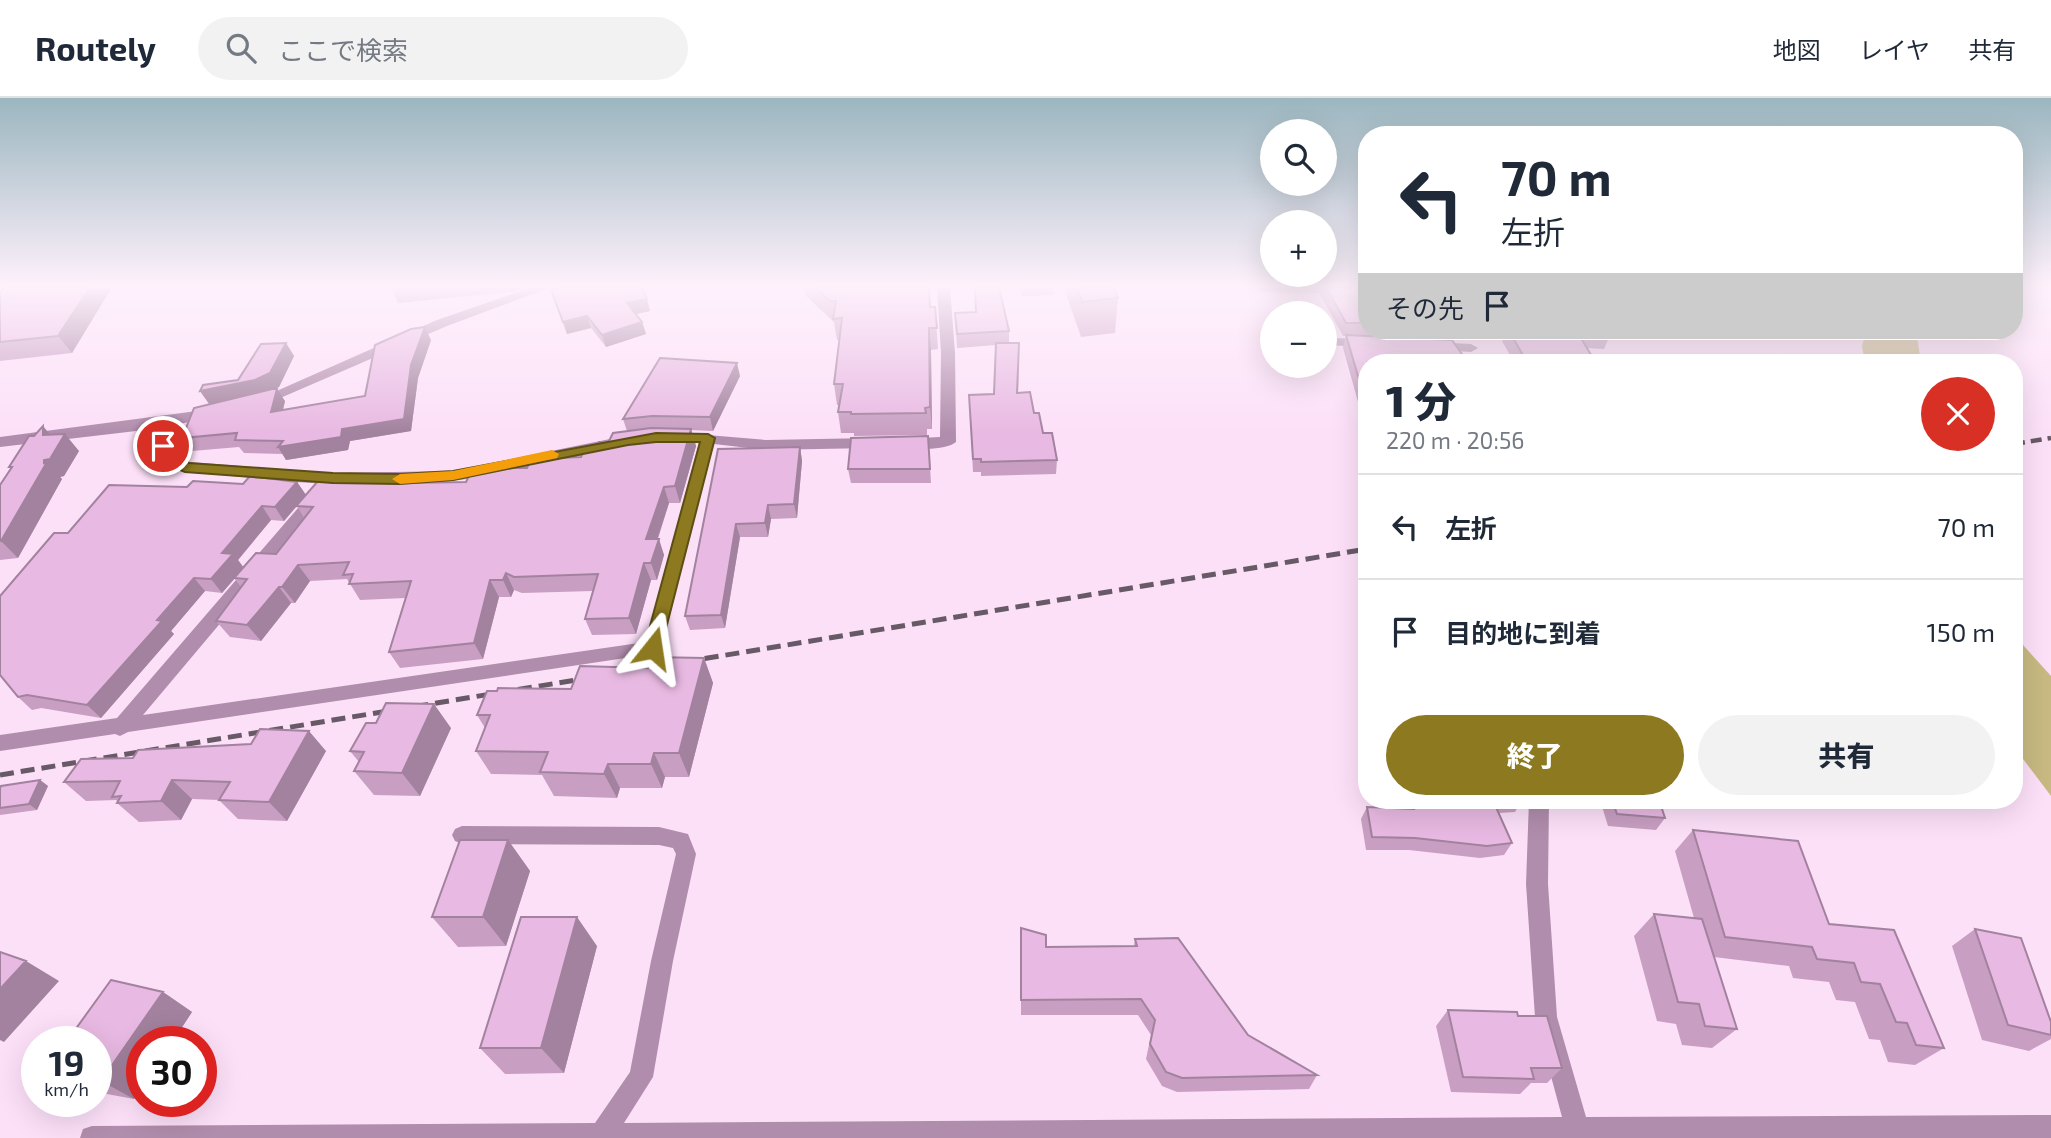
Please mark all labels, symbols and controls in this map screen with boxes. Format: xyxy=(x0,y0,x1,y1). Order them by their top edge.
search box xyxy=(198,17,688,80)
text: Routely xyxy=(35,28,156,68)
icon: search xyxy=(222,29,260,67)
text: ここで検索 xyxy=(278,34,408,65)
text: 地図 xyxy=(1773,35,1821,64)
text: レイヤ xyxy=(1859,35,1930,64)
text: 共有 xyxy=(1968,35,2016,64)
map controls xyxy=(1260,119,1337,378)
button: search xyxy=(1260,119,1337,196)
text: 70 m xyxy=(1501,147,1612,206)
icon: left xyxy=(1386,154,1477,245)
button: + xyxy=(1260,210,1337,287)
text: 左折 xyxy=(1501,212,1565,250)
icon: arrive xyxy=(1478,287,1516,325)
text: その先 xyxy=(1386,292,1464,323)
button: − xyxy=(1260,301,1337,378)
text: 1 分 xyxy=(1386,375,1456,425)
button: close xyxy=(1921,377,1995,451)
pin xyxy=(133,416,193,476)
text: 220 m · 20:56 xyxy=(1386,426,1524,454)
icon: arrive xyxy=(144,427,182,465)
icon: left xyxy=(1386,508,1424,546)
text: 70 m xyxy=(1937,511,1995,542)
text: 左折 xyxy=(1445,512,1497,543)
position arrow xyxy=(616,611,690,685)
icon: arrive xyxy=(1386,613,1424,651)
text: 150 m xyxy=(1926,616,1995,647)
text: 目的地に到着 xyxy=(1445,617,1601,648)
button: 終了 xyxy=(1386,715,1684,795)
button: 共有 xyxy=(1698,715,1995,795)
speed limit sign: 30 xyxy=(126,1026,217,1117)
text: 19 xyxy=(49,1041,84,1083)
text: km/h xyxy=(44,1078,89,1100)

